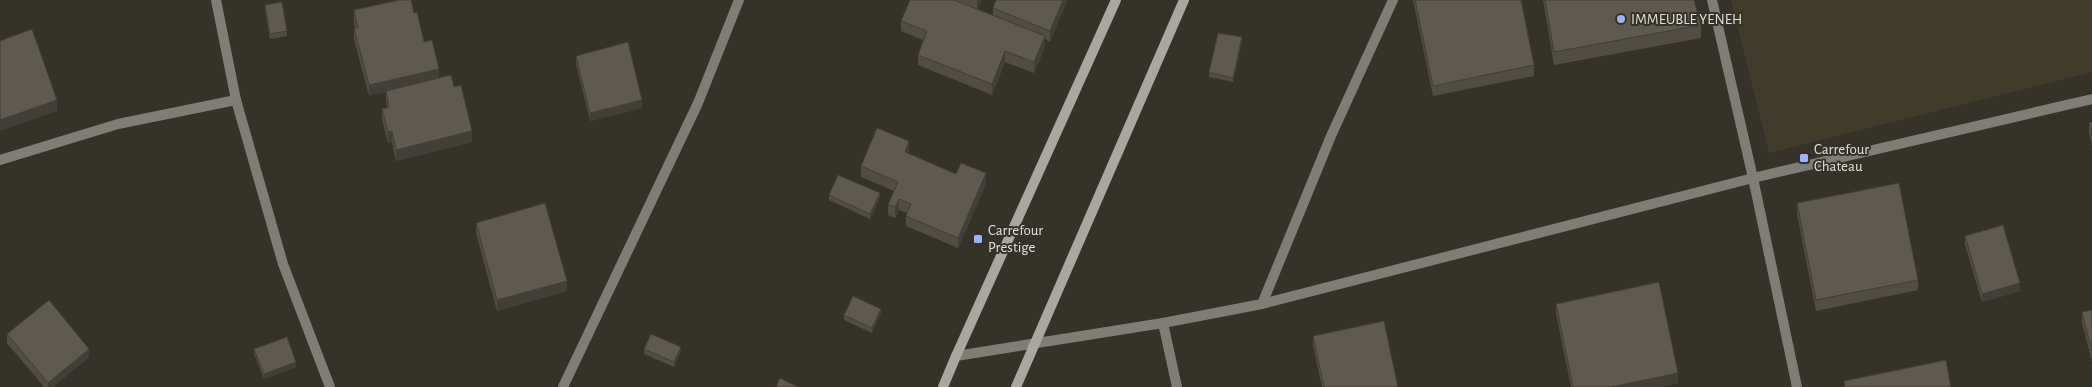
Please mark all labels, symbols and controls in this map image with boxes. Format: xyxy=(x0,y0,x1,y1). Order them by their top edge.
place label: IMMEUBLE YENEH xyxy=(1631,12,1742,27)
marker: IMMEUBLE YENEH xyxy=(1615,13,1627,25)
place label: Carrefour Chateau xyxy=(1814,142,1869,174)
marker: Carrefour Chateau xyxy=(1798,152,1810,164)
place label: Carrefour Prestige xyxy=(988,223,1043,255)
marker: Carrefour Prestige xyxy=(972,233,984,245)

